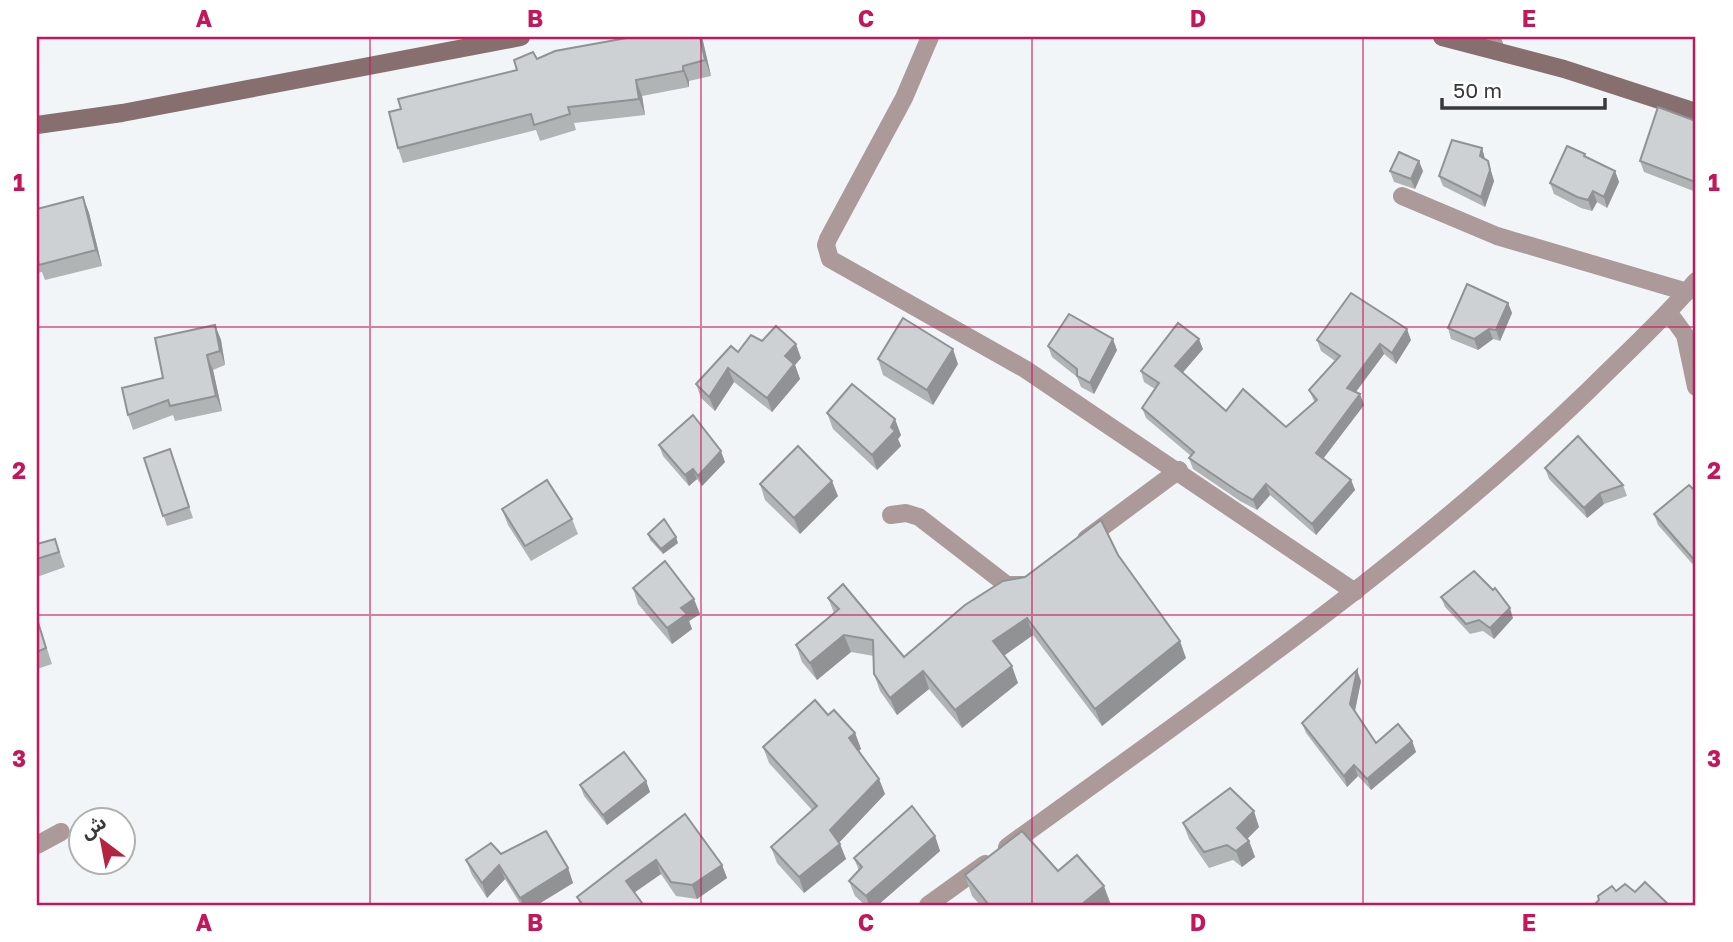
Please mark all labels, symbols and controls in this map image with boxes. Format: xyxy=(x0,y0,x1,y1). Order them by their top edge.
text: A xyxy=(196,4,213,32)
text: B xyxy=(527,4,543,32)
text: C xyxy=(858,4,874,32)
text: D xyxy=(1190,4,1206,32)
text: E xyxy=(1522,4,1536,32)
scale bar xyxy=(1442,66,1605,110)
text: 50 m xyxy=(1453,77,1502,103)
text: 1 xyxy=(13,168,25,196)
text: 1 xyxy=(1708,168,1720,196)
text: 2 xyxy=(12,456,26,484)
text: 2 xyxy=(1707,456,1721,484)
text: 3 xyxy=(12,744,26,772)
text: 3 xyxy=(1707,744,1721,772)
north arrow xyxy=(66,806,136,876)
text: ش xyxy=(76,810,110,843)
text: A xyxy=(196,908,213,936)
text: B xyxy=(527,908,543,936)
text: C xyxy=(858,908,874,936)
text: D xyxy=(1190,908,1206,936)
text: E xyxy=(1522,908,1536,936)

